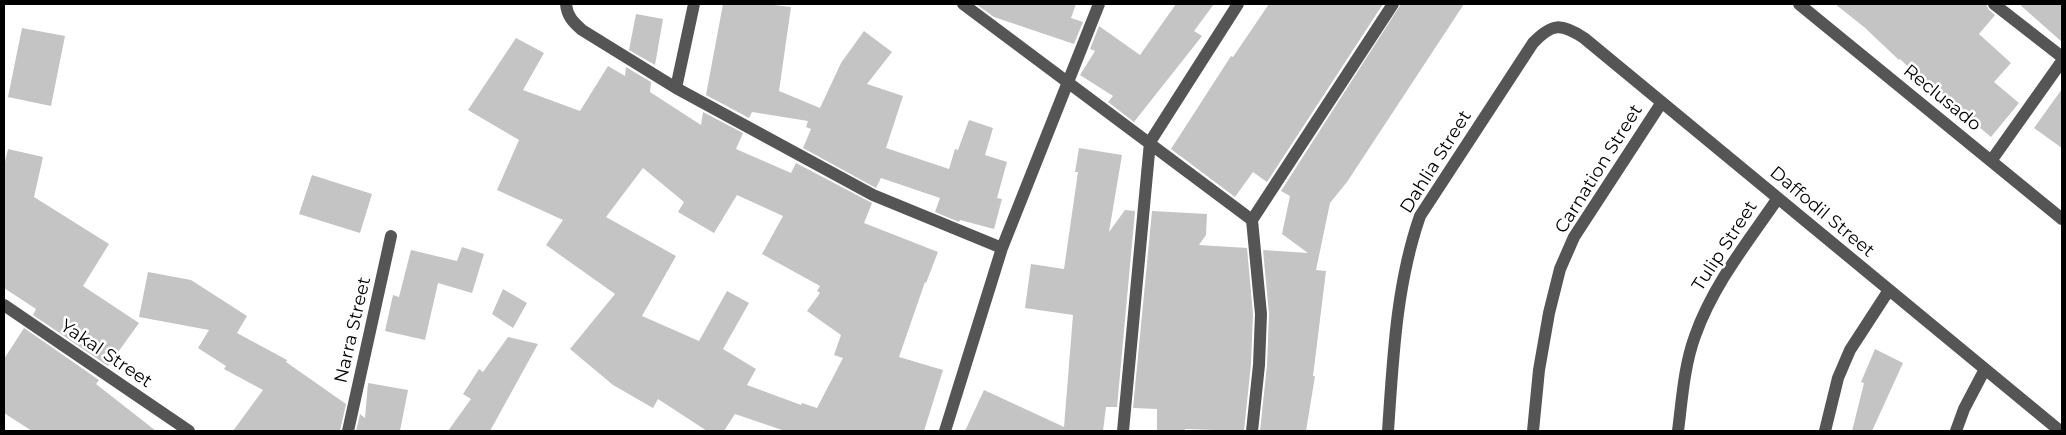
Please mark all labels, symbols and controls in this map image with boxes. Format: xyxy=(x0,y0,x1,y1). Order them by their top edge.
street label: Reclusado xyxy=(1899,60,1985,136)
street label: Carnation Street xyxy=(1551,101,1647,237)
street label: Dahlia Street xyxy=(1396,107,1476,217)
street label: Daffodil Street xyxy=(1765,162,1879,262)
street label: Tulip Street xyxy=(1688,197,1762,295)
street label: Narra Street xyxy=(330,275,376,385)
street label: Yakal Street xyxy=(56,315,156,393)

